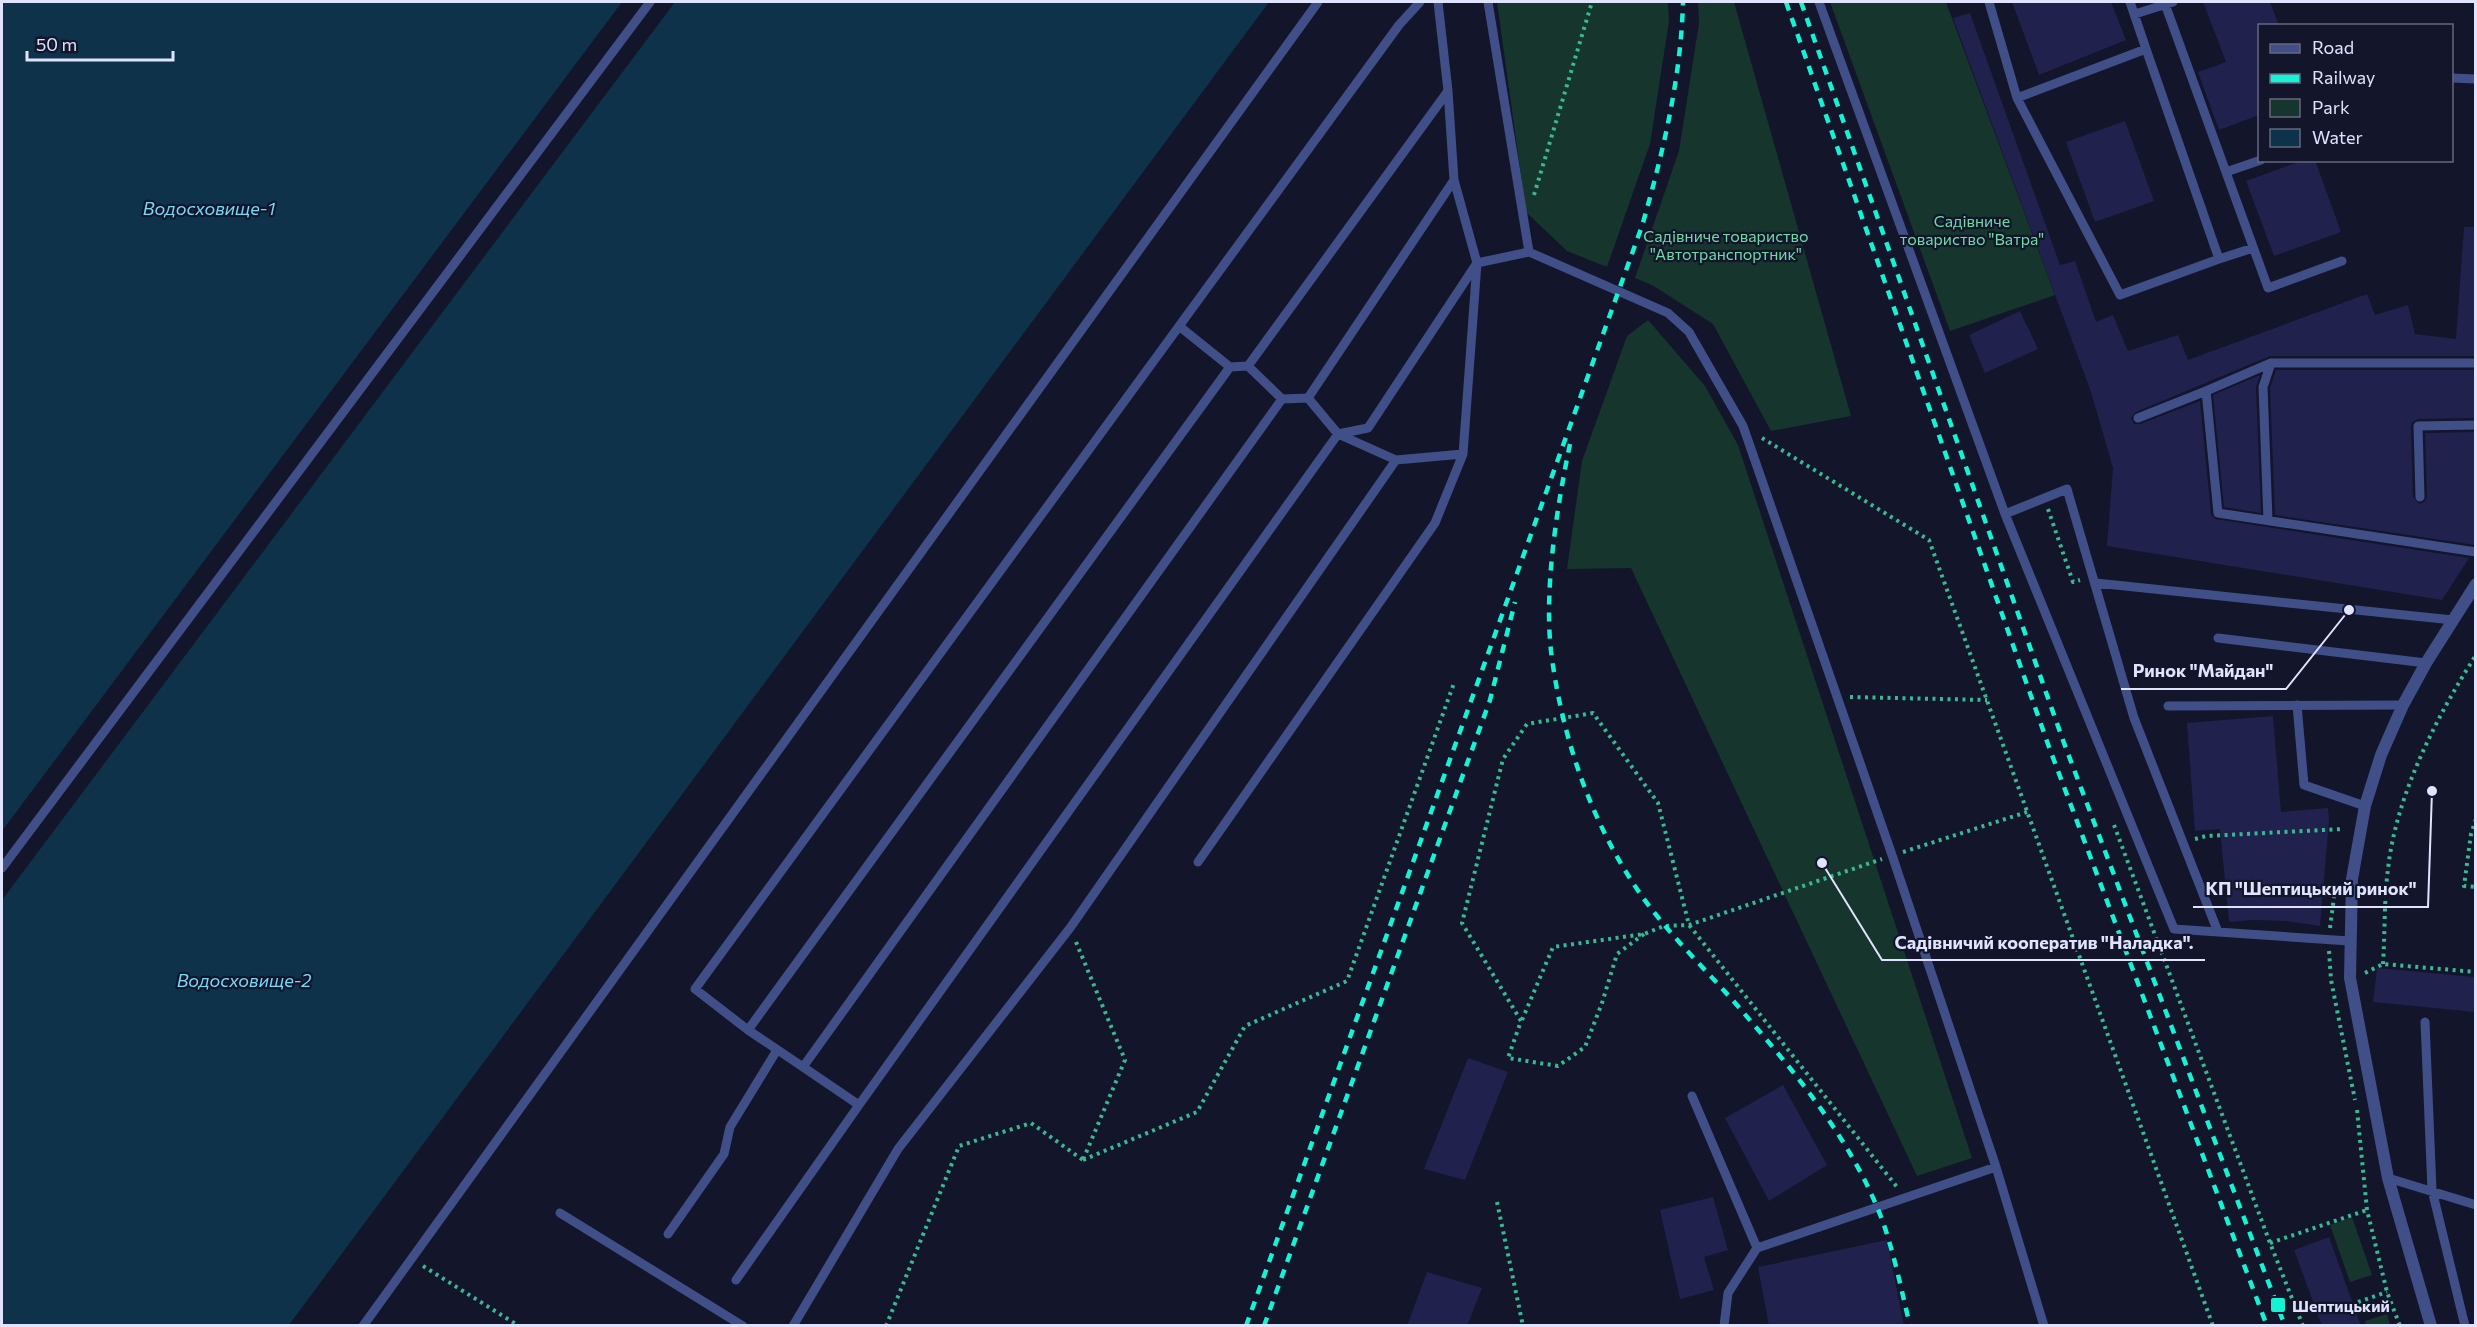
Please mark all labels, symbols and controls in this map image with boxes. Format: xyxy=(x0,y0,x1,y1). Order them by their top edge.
scale bar xyxy=(27,24,172,62)
legend xyxy=(2258,24,2453,162)
text: 50 m xyxy=(36,33,77,55)
text: Road xyxy=(2312,36,2354,58)
text: Railway xyxy=(2312,66,2375,88)
text: Park xyxy=(2312,96,2350,118)
text: Water xyxy=(2312,126,2363,148)
water label: Водосховище-1 xyxy=(143,197,275,219)
park label: Садівниче товариство "Ватра" xyxy=(1900,211,2044,248)
park label: Садівниче товариство "Автотранспортник" xyxy=(1643,226,1809,263)
callout: Ринок "Майдан" xyxy=(2121,653,2286,689)
text: Ринок "Майдан" xyxy=(2133,659,2273,681)
callout: КП "Шептицький ринок" xyxy=(2193,871,2428,907)
text: КП "Шептицький ринок" xyxy=(2205,877,2417,899)
callout: Садівничий кооператив "Наладка". xyxy=(1882,924,2205,960)
text: Садівничий кооператив "Наладка". xyxy=(1895,931,2194,953)
water label: Водосховище-2 xyxy=(177,969,311,991)
marker: Шептицький xyxy=(2269,1296,2287,1314)
place label: Шептицький xyxy=(2292,1296,2390,1315)

